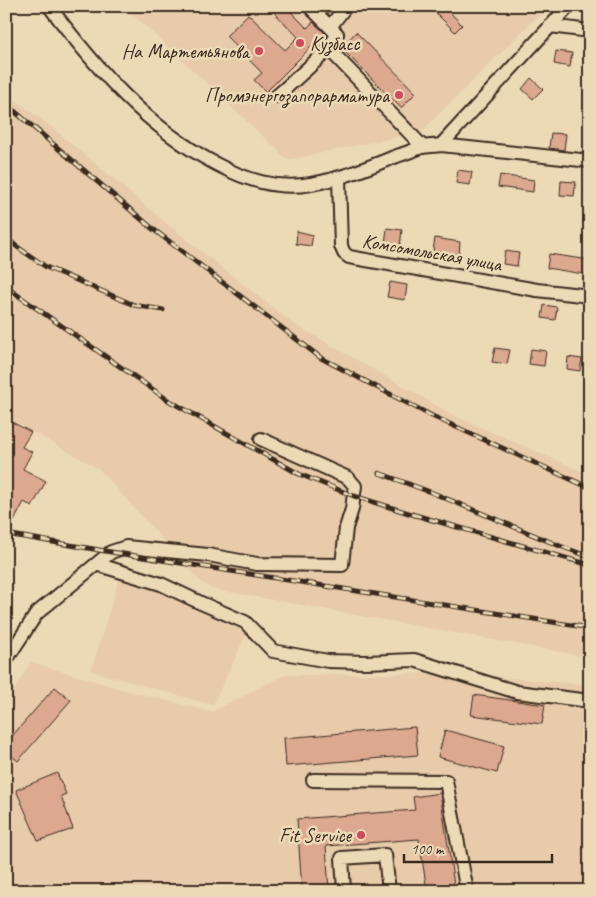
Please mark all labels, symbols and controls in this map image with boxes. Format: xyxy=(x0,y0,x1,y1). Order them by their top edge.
place label: Кузбасс xyxy=(310,31,361,57)
marker: Кузбасс xyxy=(294,37,306,49)
place label: На Мартемьянова xyxy=(122,39,251,64)
marker: На Мартемьянова xyxy=(253,45,265,57)
place label: Промэнергозапорарматура xyxy=(205,83,391,109)
marker: Промэнергозапорарматура xyxy=(393,89,405,101)
street label: Комсомольская улица xyxy=(360,228,505,277)
place label: Fit Service xyxy=(279,823,352,848)
marker: Fit Service xyxy=(355,829,367,841)
scale bar xyxy=(404,832,551,864)
text: 100 m xyxy=(411,840,445,859)

